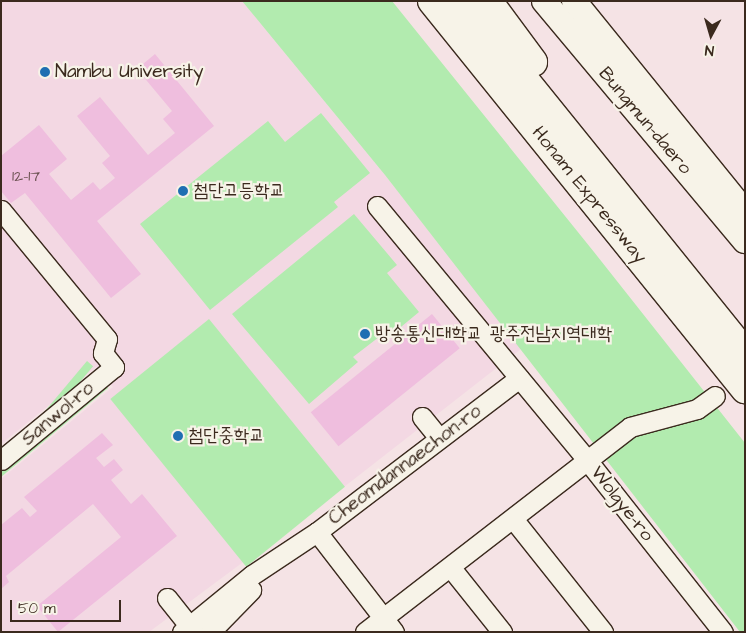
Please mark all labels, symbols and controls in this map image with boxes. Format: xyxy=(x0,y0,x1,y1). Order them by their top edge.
north arrow xyxy=(686,10,736,60)
text: N xyxy=(704,40,715,60)
place label: Nambu University xyxy=(55,61,203,83)
street label: Bungmun-daero xyxy=(593,63,697,179)
marker: Nambu University xyxy=(39,66,51,78)
street label: Honam Expressway xyxy=(527,122,651,268)
house number: 12-17 xyxy=(12,166,40,186)
place label: 첨단고등학교 xyxy=(193,180,285,202)
marker: 첨단고등학교 xyxy=(177,185,189,197)
place label: 방송통신대학교 광주전남지역대학 xyxy=(375,323,612,345)
marker: 방송통신대학교 광주전남지역대학 xyxy=(359,328,371,340)
street label: Sanwol-ro xyxy=(17,377,99,451)
street label: Cheomdannaechon-ro xyxy=(324,400,486,530)
place label: 첨단중학교 xyxy=(188,425,264,447)
marker: 첨단중학교 xyxy=(172,430,184,442)
street label: Wolgye-ro xyxy=(586,462,658,546)
scale bar xyxy=(12,590,124,622)
text: 50 m xyxy=(18,598,56,619)

